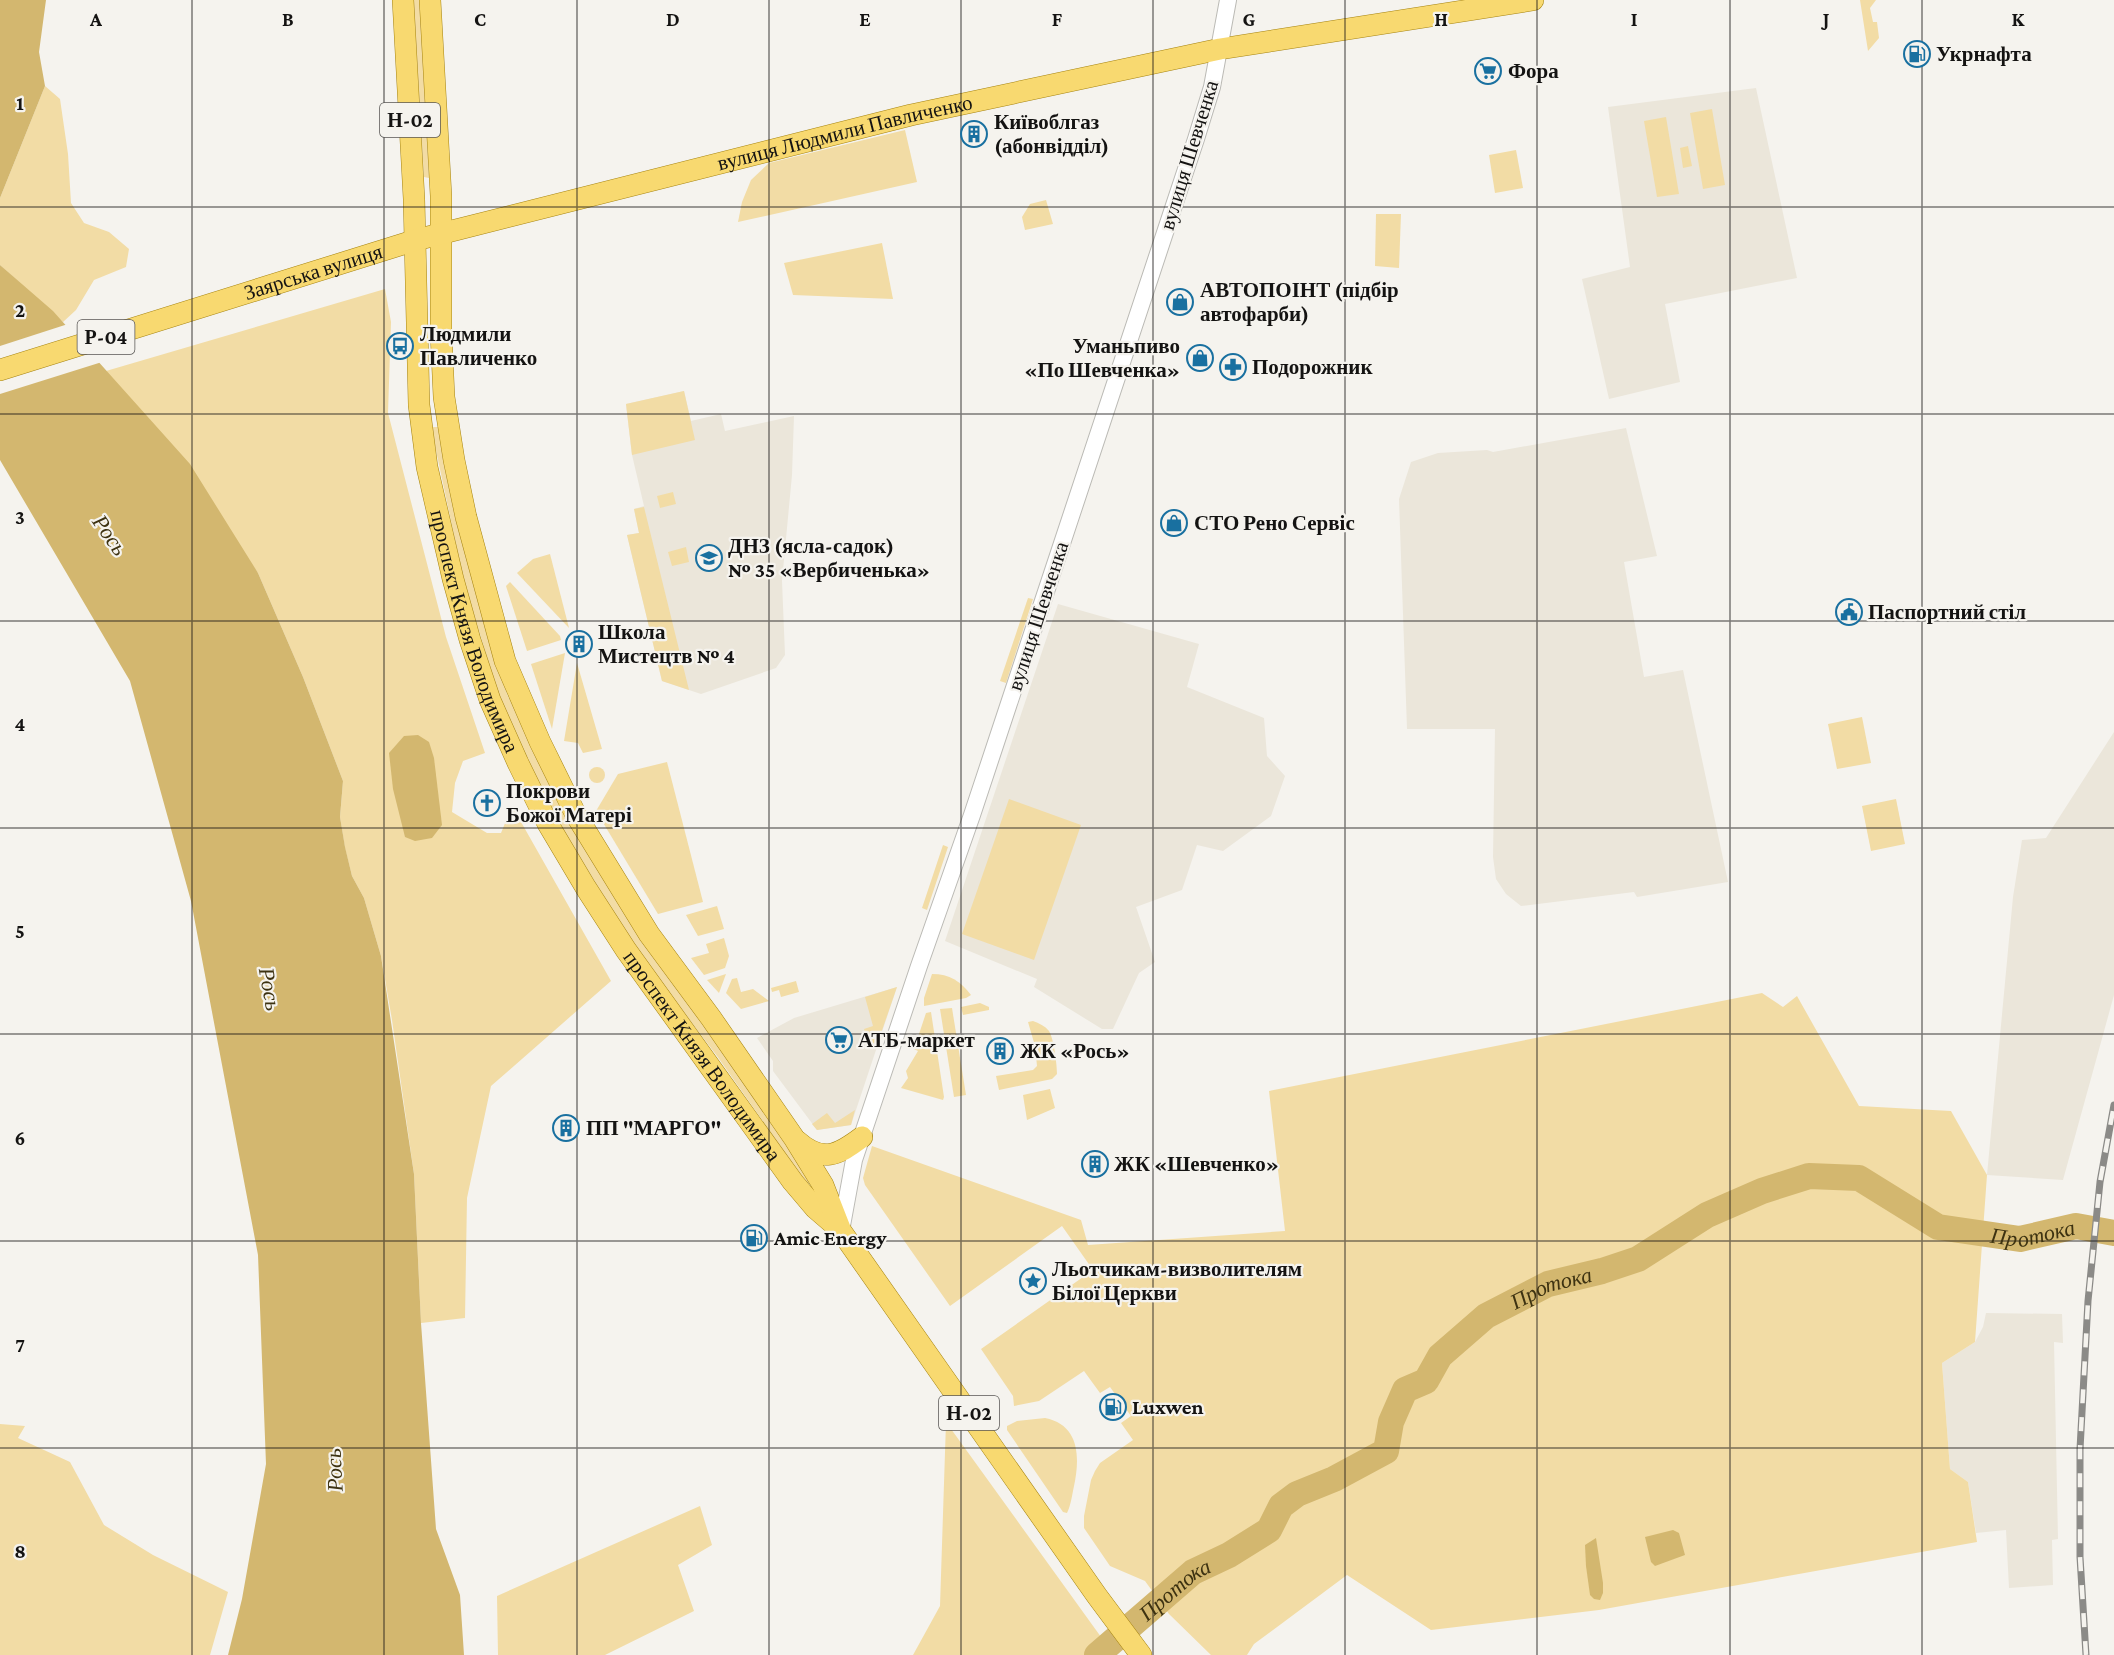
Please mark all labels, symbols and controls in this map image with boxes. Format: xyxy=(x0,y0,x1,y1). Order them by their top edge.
text: A xyxy=(89,8,103,30)
text: B xyxy=(282,8,294,30)
text: C xyxy=(474,8,486,30)
text: D xyxy=(666,8,680,30)
text: E xyxy=(859,8,871,30)
text: F xyxy=(1052,8,1063,30)
text: G xyxy=(1243,8,1256,30)
text: H xyxy=(1434,8,1448,30)
text: I xyxy=(1631,8,1638,30)
text: J xyxy=(1821,8,1830,30)
text: K xyxy=(2012,8,2026,30)
fuel station icon: Укрнафта xyxy=(1902,39,1932,69)
place label: Укрнафта xyxy=(1936,42,2032,66)
supermarket icon: Фора xyxy=(1473,56,1503,86)
place label: Фора xyxy=(1508,59,1559,83)
street label: вулиця Шевченка xyxy=(1155,77,1223,233)
street label: вулиця Людмили Павличенко xyxy=(715,90,975,175)
text: 1 xyxy=(16,92,24,114)
road number: Н-02 xyxy=(380,103,440,137)
place label: Київоблгаз (абонвідділ) xyxy=(994,110,1109,158)
building icon: Київоблгаз (абонвідділ) xyxy=(959,119,989,149)
street label: Заярська вулиця xyxy=(241,239,385,305)
place label: АВТОПОІНТ (підбір автофарби) xyxy=(1200,278,1399,326)
shop icon: АВТОПОІНТ (підбір автофарби) xyxy=(1165,287,1195,317)
text: 2 xyxy=(15,299,25,321)
road number: Р-04 xyxy=(78,320,134,354)
place label: Людмили Павличенко xyxy=(420,322,537,370)
bus stop icon: Людмили Павличенко xyxy=(385,331,415,361)
place label: Уманьпиво «По Шевченка» xyxy=(1024,334,1180,382)
shop icon: Уманьпиво «По Шевченка» xyxy=(1185,343,1215,373)
pharmacy icon: Подорожник xyxy=(1218,352,1248,382)
place label: Подорожник xyxy=(1252,355,1373,379)
text: 3 xyxy=(15,506,25,528)
street label: проспект Князя Володимира xyxy=(425,507,524,757)
shop icon: СТО Рено Сервіс xyxy=(1159,508,1189,538)
water label: Рось xyxy=(87,509,133,560)
place label: СТО Рено Сервіс xyxy=(1194,511,1355,535)
place label: ДНЗ (ясла-садок) № 35 «Вербиченька» xyxy=(728,534,930,582)
street label: вулиця Шевченка xyxy=(1003,538,1074,694)
school or university icon: ДНЗ (ясла-садок) № 35 «Вербиченька» xyxy=(694,543,724,573)
public building icon: Паспортний стіл xyxy=(1834,597,1864,627)
place label: Паспортний стіл xyxy=(1868,600,2026,624)
place label: Школа Мистецтв № 4 xyxy=(598,620,735,668)
building icon: Школа Мистецтв № 4 xyxy=(564,629,594,659)
text: 4 xyxy=(15,713,26,735)
place label: Покрови Божої Матері xyxy=(506,779,632,827)
church icon: Покрови Божої Матері xyxy=(472,788,502,818)
text: 5 xyxy=(15,920,25,942)
street label: проспект Князя Володимира xyxy=(618,946,786,1166)
water label: Рось xyxy=(254,964,286,1013)
supermarket icon: АТБ-маркет xyxy=(824,1025,854,1055)
place label: АТБ-маркет xyxy=(858,1028,975,1052)
building icon: ЖК «Рось» xyxy=(985,1036,1015,1066)
place label: ЖК «Рось» xyxy=(1020,1039,1130,1063)
building icon: ПП "МАРГО" xyxy=(551,1113,581,1143)
place label: ПП "МАРГО" xyxy=(586,1116,722,1140)
text: 6 xyxy=(15,1127,25,1149)
building icon: ЖК «Шевченко» xyxy=(1080,1149,1110,1179)
place label: ЖК «Шевченко» xyxy=(1114,1152,1279,1176)
water label: Протока xyxy=(1988,1214,2077,1252)
fuel station icon: Amic Energy xyxy=(739,1223,769,1253)
place label: Amic Energy xyxy=(773,1226,887,1250)
place label: Льотчикам-визволителям Білої Церкви xyxy=(1052,1257,1302,1305)
water label: Протока xyxy=(1505,1261,1594,1314)
place icon: Льотчикам-визволителям Білої Церкви xyxy=(1018,1266,1048,1296)
text: 7 xyxy=(15,1334,25,1356)
fuel station icon: Luxwen xyxy=(1098,1392,1128,1422)
place label: Luxwen xyxy=(1132,1395,1203,1419)
road number: Н-02 xyxy=(939,1396,999,1430)
water label: Рось xyxy=(320,1448,348,1493)
text: 8 xyxy=(14,1540,26,1562)
water label: Протока xyxy=(1133,1553,1214,1626)

